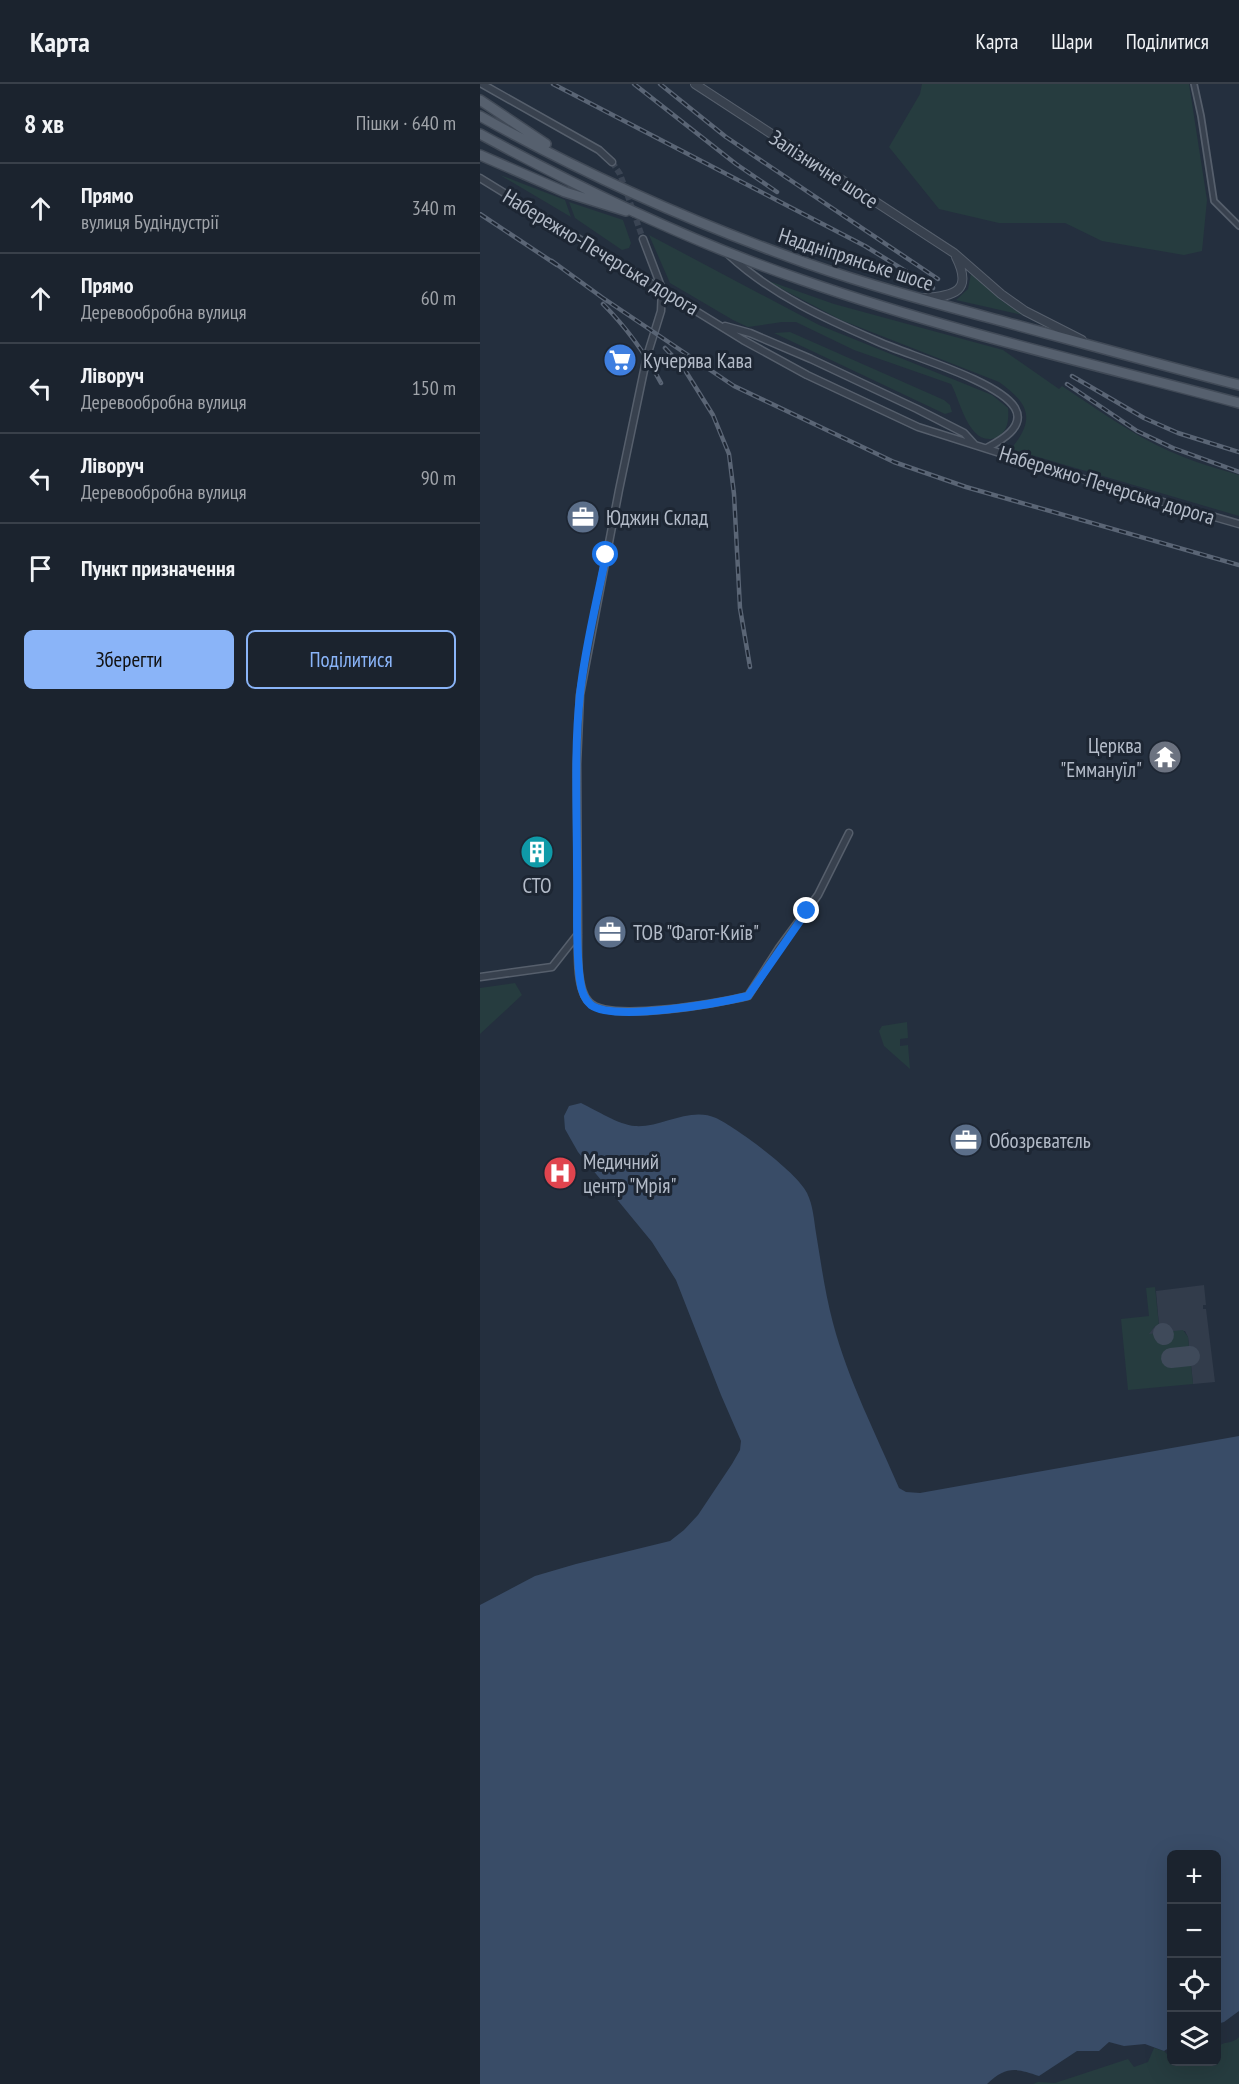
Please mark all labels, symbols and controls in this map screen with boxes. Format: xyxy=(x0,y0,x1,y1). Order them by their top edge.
text: Карта xyxy=(30,23,90,60)
text: Карта xyxy=(976,28,1018,55)
text: Шари xyxy=(1051,28,1093,55)
text: Поділитися xyxy=(1126,28,1209,55)
text: 8 хв xyxy=(24,107,64,140)
text: Пішки · 640 m xyxy=(356,110,456,136)
street label: Залізничне шосе xyxy=(765,124,883,214)
text: Прямо xyxy=(81,181,134,209)
street label: Набережно-Печерська дорога xyxy=(498,183,704,321)
icon: ahead xyxy=(24,192,57,225)
text: 340 m xyxy=(412,195,456,221)
text: вулиця Будіндустрії xyxy=(81,209,219,235)
street label: Наддніпрянське шосе xyxy=(775,221,937,297)
text: Прямо xyxy=(81,271,134,299)
icon: ahead xyxy=(24,282,57,315)
text: 60 m xyxy=(421,285,456,311)
text: Деревообробна вулиця xyxy=(81,299,246,325)
supermarket icon: Кучерява Кава xyxy=(602,342,638,378)
place label: Кучерява Кава xyxy=(643,347,752,374)
text: Ліворуч xyxy=(81,361,144,389)
icon: left xyxy=(24,372,57,405)
text: 150 m xyxy=(412,375,456,401)
text: Деревообробна вулиця xyxy=(81,389,246,415)
street label: Набережно-Печерська дорога xyxy=(996,439,1218,531)
text: Ліворуч xyxy=(81,451,144,479)
icon: left xyxy=(24,462,57,495)
text: 90 m xyxy=(421,465,456,491)
text: Деревообробна вулиця xyxy=(81,479,246,505)
office icon: Юджин Склад xyxy=(565,499,601,535)
place label: Юджин Склад xyxy=(606,504,708,531)
route start xyxy=(592,541,618,567)
icon: arrive xyxy=(24,552,57,585)
text: Пункт призначення xyxy=(81,554,235,582)
button: Зберегти xyxy=(24,630,234,689)
button: Поділитися xyxy=(246,630,456,689)
place label: Церква "Еммануїл" xyxy=(1060,732,1142,783)
temple icon: Церква "Еммануїл" xyxy=(1147,739,1183,775)
building icon: СТО xyxy=(519,834,555,870)
place label: СТО xyxy=(522,872,552,899)
route end xyxy=(793,897,819,923)
office icon: ТОВ "Фагот-Київ" xyxy=(592,914,628,950)
place label: ТОВ "Фагот-Київ" xyxy=(633,919,759,946)
office icon: Обозрєватєль xyxy=(948,1122,984,1158)
place label: Обозрєватєль xyxy=(989,1127,1091,1154)
place label: Медичний центр "Мрія" xyxy=(583,1148,676,1199)
hospital icon: Медичний центр "Мрія" xyxy=(542,1155,578,1191)
map controls xyxy=(1167,1850,1221,2066)
button: + xyxy=(1167,1850,1221,1904)
button: − xyxy=(1167,1904,1221,1958)
button: locate xyxy=(1167,1958,1221,2012)
button: layers xyxy=(1167,2012,1221,2066)

